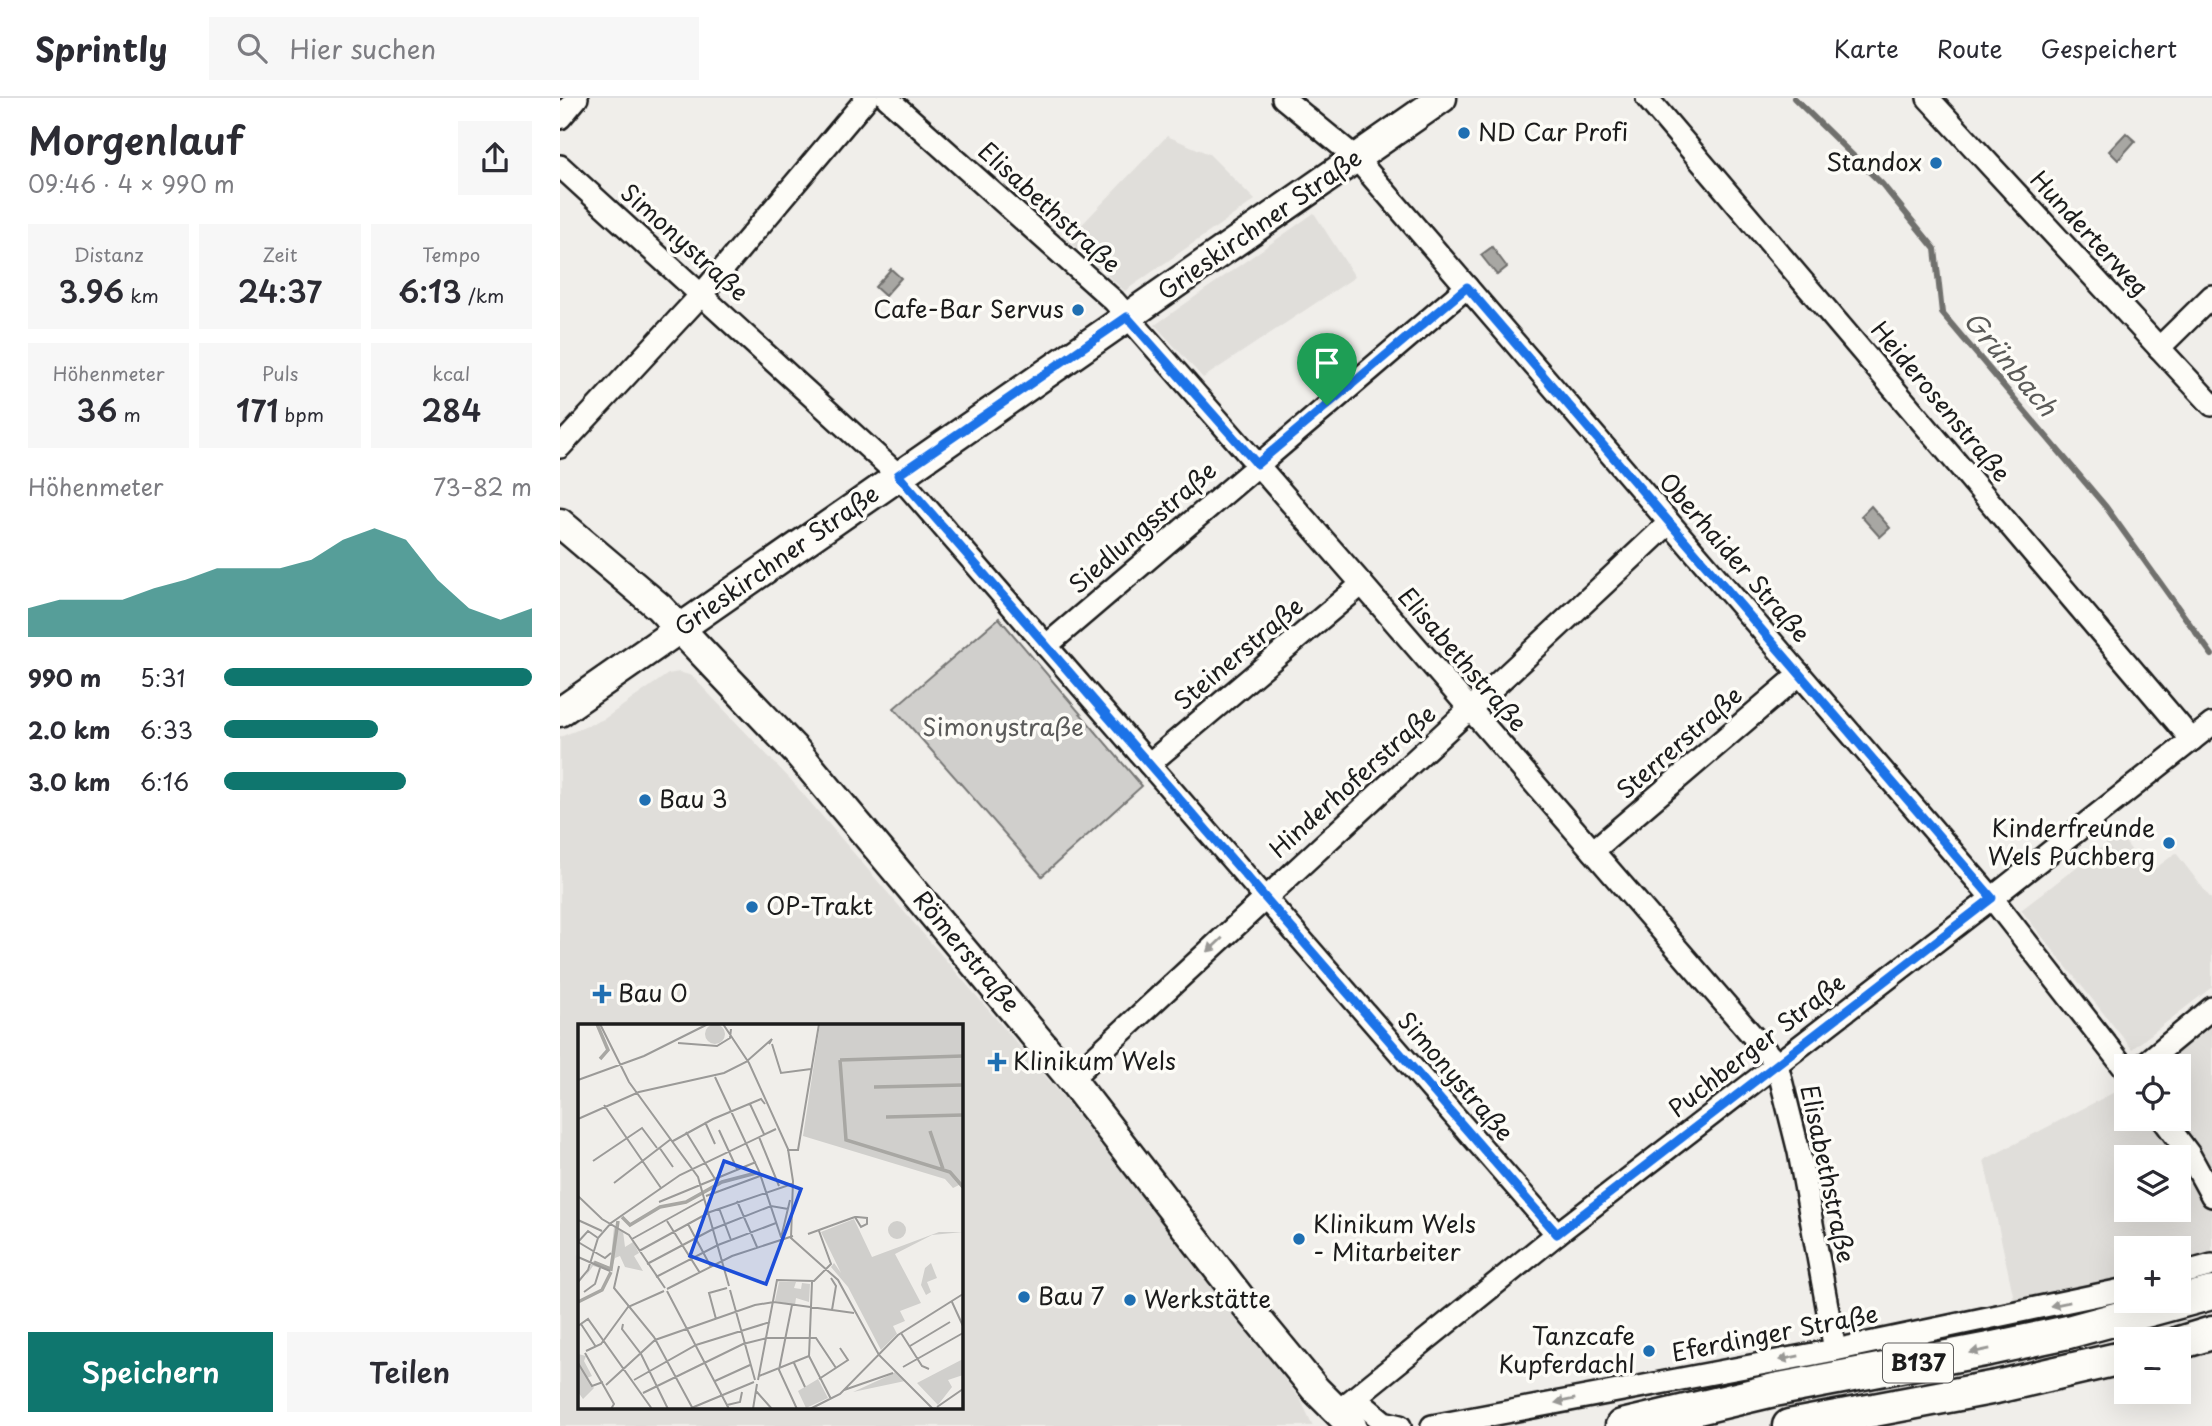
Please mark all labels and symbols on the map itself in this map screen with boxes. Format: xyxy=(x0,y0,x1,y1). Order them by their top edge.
place label: ND Car Profi xyxy=(1478,113,1628,149)
marker: ND Car Profi xyxy=(1456,125,1472,141)
street label: Elisabethstraße xyxy=(971,133,1130,280)
street label: Grieskirchner Straße xyxy=(1149,139,1369,308)
place label: Standox xyxy=(1826,143,1922,179)
marker: Standox xyxy=(1928,155,1944,171)
street label: Hunderterweg xyxy=(2023,162,2158,304)
street label: Simonystraße xyxy=(613,174,757,309)
place label: Cafe-Bar Servus xyxy=(873,290,1064,326)
marker: Cafe-Bar Servus xyxy=(1070,302,1086,318)
water label: Grünbach xyxy=(1955,302,2067,425)
street label: Heiderosenstraße xyxy=(1863,312,2020,489)
pin xyxy=(1297,333,1357,405)
street label: Siedlungsstraße xyxy=(1060,452,1224,601)
street label: Oberhaider Straße xyxy=(1651,464,1820,650)
street label: Grieskirchner Straße xyxy=(666,475,886,644)
street label: Elisabethstraße xyxy=(1391,579,1537,739)
street label: Steinerstraße xyxy=(1165,587,1310,717)
street label: Sterrerstraße xyxy=(1608,677,1749,806)
street label: Hinderhoferstraße xyxy=(1260,696,1443,865)
park label: Simonystraße xyxy=(922,708,1084,744)
place label: Bau 3 xyxy=(659,780,728,816)
marker: Bau 3 xyxy=(637,792,653,808)
place label: Kinderfreunde Wels Puchberg xyxy=(1988,809,2155,873)
marker: Kinderfreunde Wels Puchberg xyxy=(2161,835,2177,851)
street label: Römerstraße xyxy=(906,882,1030,1020)
place label: OP-Trakt xyxy=(766,887,873,923)
marker: OP-Trakt xyxy=(744,899,760,915)
one-way arrow xyxy=(1207,936,1224,952)
street label: Puchberger Straße xyxy=(1660,964,1852,1125)
place label: Bau 0 xyxy=(618,974,688,1010)
marker: Bau 0 xyxy=(592,984,612,1004)
street label: Simonystraße xyxy=(1390,1003,1523,1148)
inset map xyxy=(578,1024,962,1408)
place label: Klinikum Wels xyxy=(1013,1042,1176,1078)
marker: Klinikum Wels xyxy=(987,1052,1007,1072)
street label: Elisabethstraße xyxy=(1793,1081,1865,1266)
place label: Klinikum Wels - Mitarbeiter xyxy=(1313,1205,1476,1269)
marker: Klinikum Wels - Mitarbeiter xyxy=(1291,1231,1307,1247)
place label: Bau 7 xyxy=(1038,1277,1105,1313)
place label: Werkstätte xyxy=(1144,1280,1271,1316)
marker: Bau 7 xyxy=(1016,1289,1032,1305)
marker: Werkstätte xyxy=(1122,1292,1138,1308)
street label: Eferdinger Straße xyxy=(1668,1294,1881,1370)
one-way arrow xyxy=(2049,1299,2071,1310)
place label: Tanzcafe Kupferdachl xyxy=(1498,1317,1635,1381)
marker: Tanzcafe Kupferdachl xyxy=(1641,1343,1657,1359)
road number: B137 xyxy=(1883,1344,1953,1382)
one-way arrow xyxy=(1968,1346,1990,1357)
one-way arrow xyxy=(1778,1353,1800,1364)
one-way arrow xyxy=(1554,1395,1576,1406)

